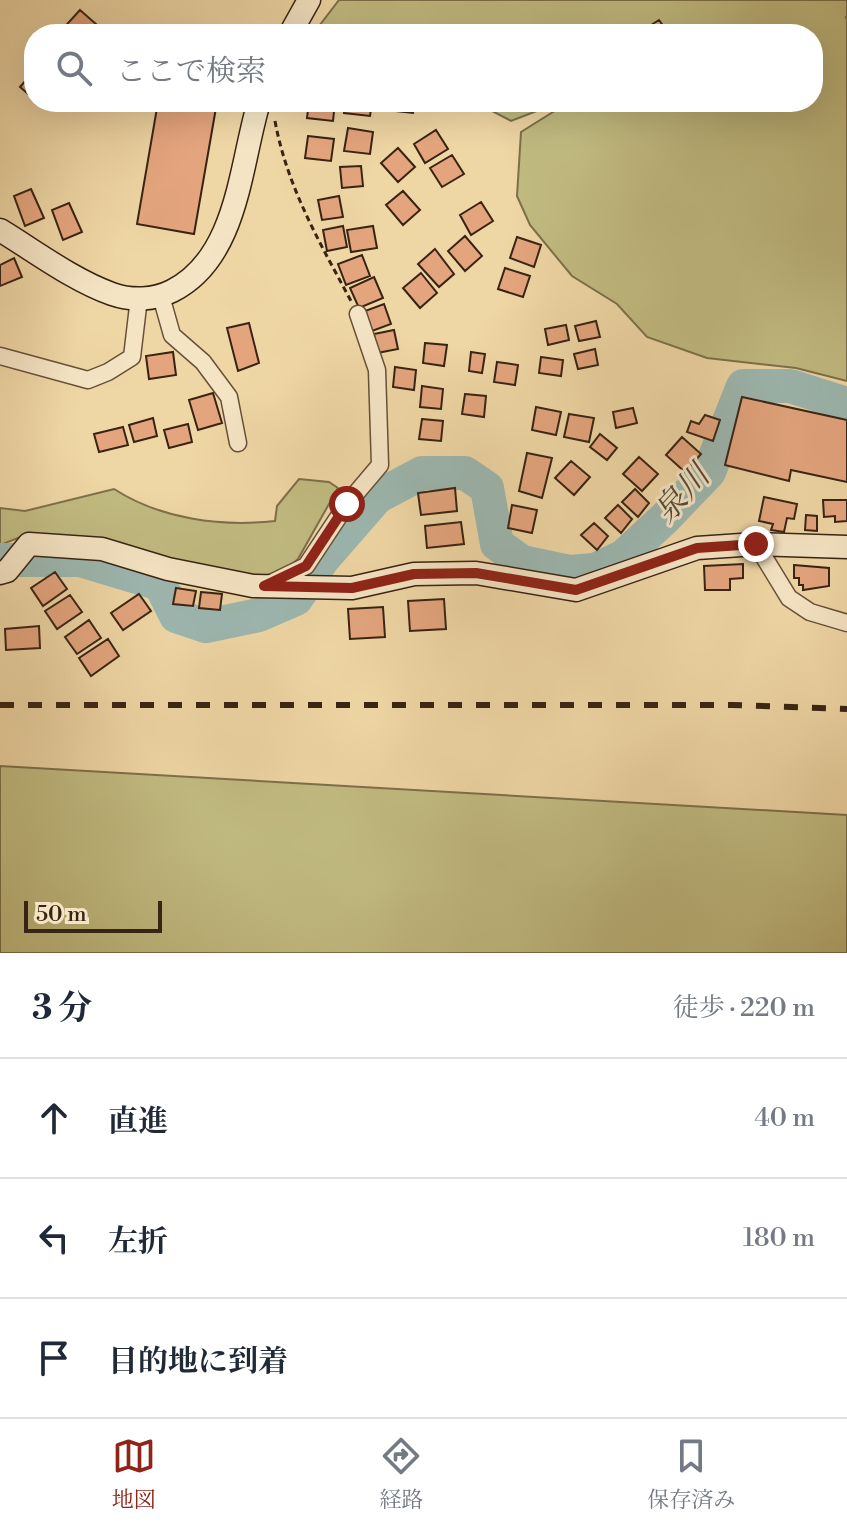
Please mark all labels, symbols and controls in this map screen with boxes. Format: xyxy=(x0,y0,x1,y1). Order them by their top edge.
search box xyxy=(24,24,823,112)
icon: search xyxy=(52,46,96,90)
text: ここで検索 xyxy=(116,53,266,91)
water label: 泉川 xyxy=(646,455,720,531)
route start xyxy=(329,486,365,522)
route end xyxy=(738,526,774,562)
scale bar xyxy=(24,897,162,933)
text: 50 m xyxy=(36,901,87,928)
text: 3 分 xyxy=(32,988,92,1030)
text: 徒歩 · 220 m xyxy=(673,992,815,1024)
icon: ahead xyxy=(32,1096,76,1140)
text: 40 m xyxy=(754,1102,815,1134)
text: 直進 xyxy=(108,1103,168,1141)
icon: left xyxy=(32,1216,76,1260)
text: 180 m xyxy=(743,1222,815,1254)
text: 左折 xyxy=(108,1223,168,1261)
icon: arrive xyxy=(32,1336,76,1380)
text: 目的地に到着 xyxy=(108,1343,288,1381)
tab: 地図 xyxy=(112,1434,156,1514)
tab: 経路 xyxy=(379,1434,423,1514)
tab: 保存済み xyxy=(647,1434,735,1514)

